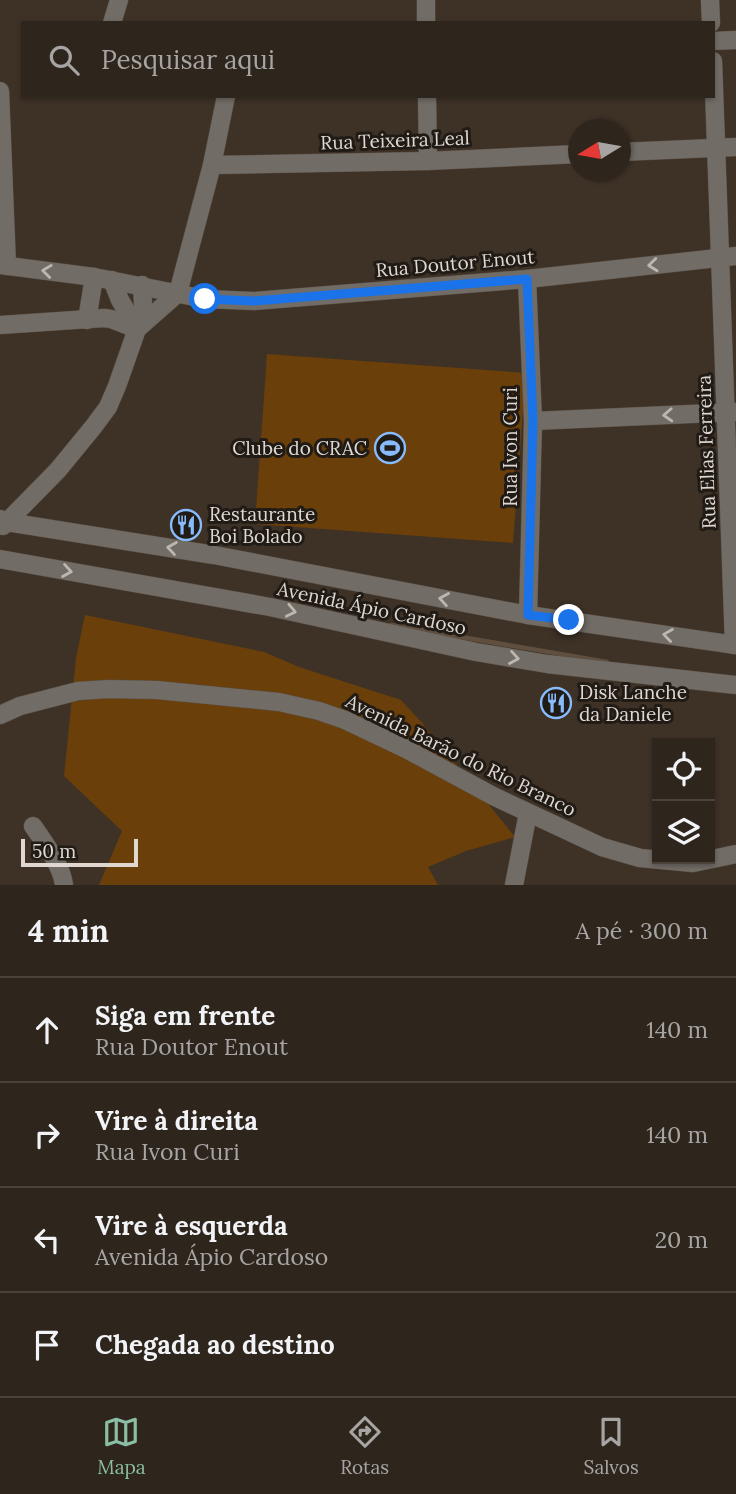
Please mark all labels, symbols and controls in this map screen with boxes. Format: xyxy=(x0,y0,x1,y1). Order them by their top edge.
search box xyxy=(21,21,715,98)
icon: search xyxy=(45,41,83,79)
text: Pesquisar aqui xyxy=(101,43,275,76)
north arrow xyxy=(568,119,631,182)
street label: Rua Teixeira Leal xyxy=(320,125,470,155)
street label: Rua Doutor Enout xyxy=(374,244,536,282)
one-way arrow xyxy=(648,257,659,272)
one-way arrow xyxy=(41,263,53,278)
route start xyxy=(189,283,220,314)
street label: Rua Elias Ferreira xyxy=(691,374,721,530)
street label: Rua Ivon Curi xyxy=(498,387,522,507)
one-way arrow xyxy=(662,407,673,422)
sports icon: Clube do CRAC xyxy=(373,431,407,465)
place label: Clube do CRAC xyxy=(232,436,367,460)
place label: Restaurante Boi Bolado xyxy=(209,502,315,548)
restaurant icon: Restaurante Boi Bolado xyxy=(169,508,203,542)
one-way arrow xyxy=(166,541,178,556)
one-way arrow xyxy=(61,564,73,579)
street label: Avenida Ápio Cardoso xyxy=(274,576,469,640)
one-way arrow xyxy=(438,593,450,608)
one-way arrow xyxy=(285,603,297,618)
route end xyxy=(553,604,584,635)
one-way arrow xyxy=(663,628,674,643)
one-way arrow xyxy=(508,650,520,665)
place label: Disk Lanche da Daniele xyxy=(579,680,687,726)
restaurant icon: Disk Lanche da Daniele xyxy=(539,686,573,720)
street label: Avenida Barão do Rio Branco xyxy=(341,688,580,821)
map controls xyxy=(652,738,715,864)
button: locate xyxy=(652,738,715,801)
button: layers xyxy=(652,801,715,864)
scale bar xyxy=(21,836,138,868)
text: 50 m xyxy=(32,839,76,863)
text: 4 min xyxy=(28,912,109,950)
text: A pé · 300 m xyxy=(576,916,708,945)
text: Siga em frente xyxy=(95,999,275,1032)
icon: ahead xyxy=(28,1011,66,1049)
text: 140 m xyxy=(646,1015,708,1044)
text: Rua Doutor Enout xyxy=(95,1032,288,1061)
text: Vire à direita xyxy=(95,1104,258,1137)
icon: right xyxy=(28,1116,66,1154)
text: 140 m xyxy=(646,1120,708,1149)
text: Rua Ivon Curi xyxy=(95,1137,240,1166)
text: Vire à esquerda xyxy=(95,1209,288,1242)
icon: left xyxy=(28,1221,66,1259)
text: 20 m xyxy=(655,1225,708,1254)
text: Avenida Ápio Cardoso xyxy=(95,1242,328,1271)
icon: arrive xyxy=(28,1326,66,1364)
text: Chegada ao destino xyxy=(95,1328,335,1361)
tab: Mapa xyxy=(97,1413,146,1479)
tab: Rotas xyxy=(340,1413,389,1479)
tab: Salvos xyxy=(584,1413,639,1479)

